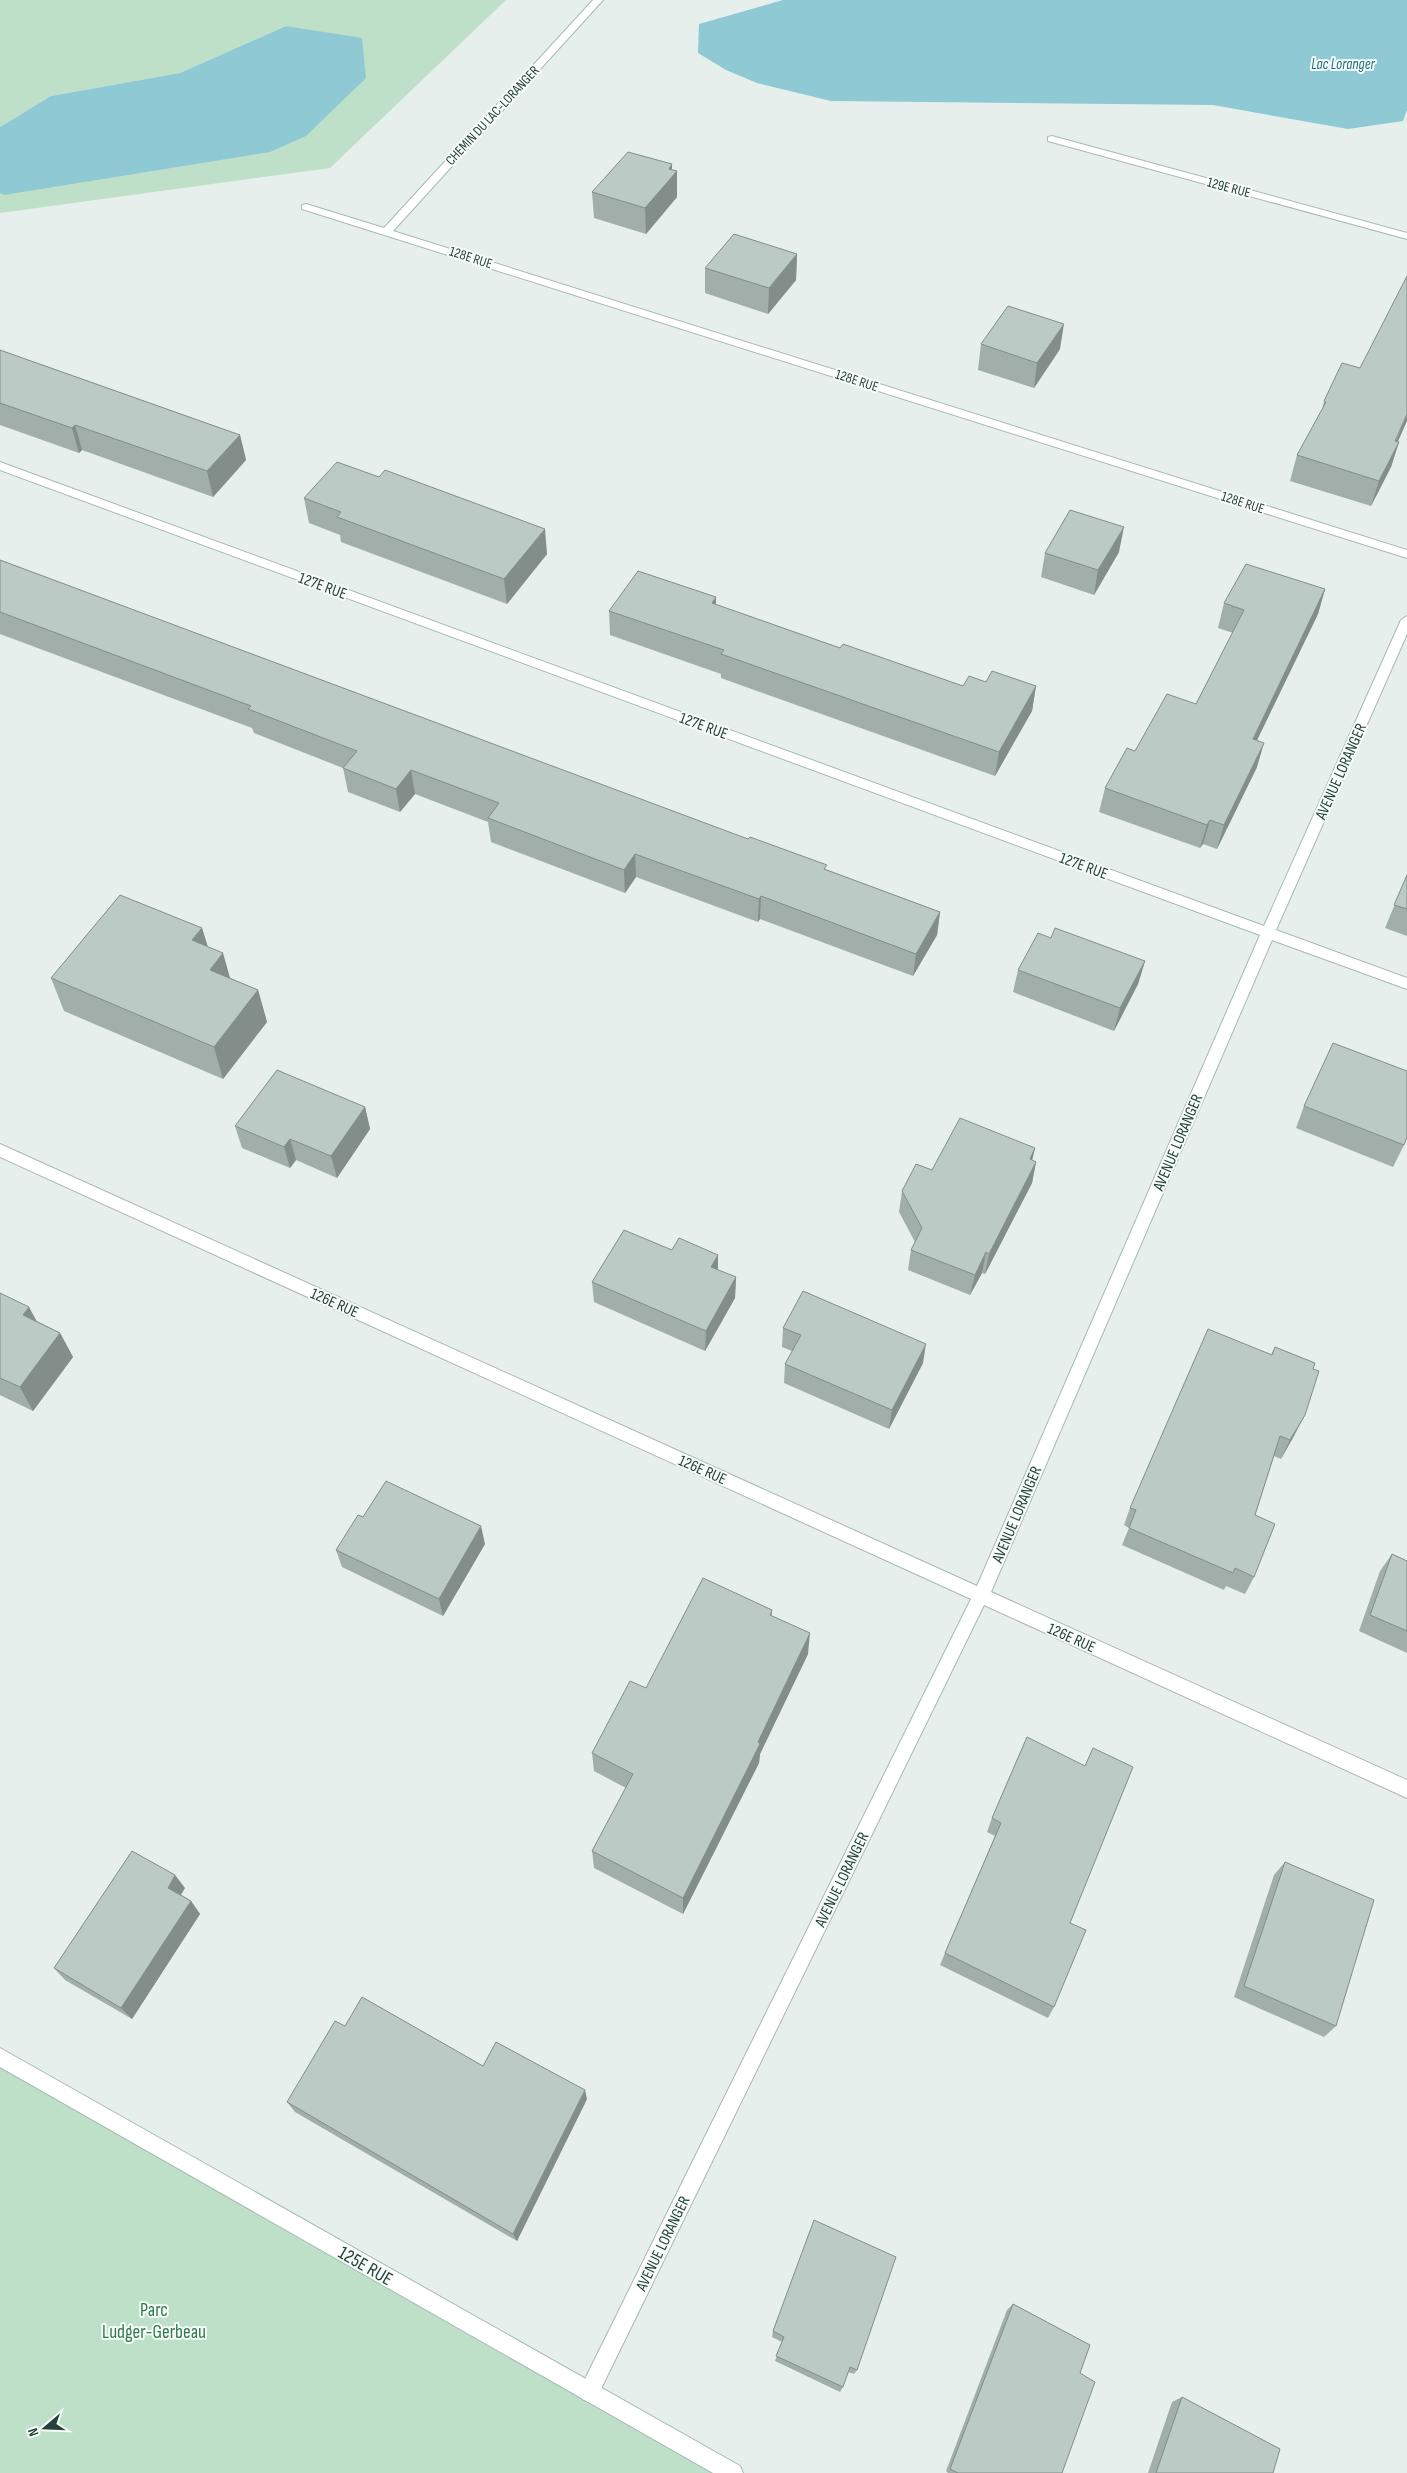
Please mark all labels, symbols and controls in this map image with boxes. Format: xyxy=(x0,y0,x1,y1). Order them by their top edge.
water label: Lac Loranger xyxy=(1311,55,1376,74)
street label: CHEMIN DU LAC-LORANGER xyxy=(442,62,543,169)
street label: 129E RUE xyxy=(1205,174,1253,201)
street label: 128E RUE xyxy=(447,243,495,272)
street label: 128E RUE xyxy=(833,366,881,395)
street label: 128E RUE xyxy=(1219,488,1267,517)
street label: 127E RUE xyxy=(296,569,349,604)
street label: 127E RUE xyxy=(677,709,730,744)
street label: AVENUE LORANGER xyxy=(1311,721,1371,824)
street label: 127E RUE xyxy=(1057,849,1110,884)
street label: AVENUE LORANGER xyxy=(1149,1091,1207,1195)
street label: 126E RUE xyxy=(308,1284,361,1322)
street label: 126E RUE xyxy=(676,1451,729,1489)
street label: AVENUE LORANGER xyxy=(988,1463,1046,1567)
street label: 126E RUE xyxy=(1045,1619,1098,1657)
street label: AVENUE LORANGER xyxy=(811,1829,874,1931)
street label: AVENUE LORANGER xyxy=(632,2193,695,2295)
street label: 125E RUE xyxy=(334,2242,397,2291)
park label: Parc Ludger-Gerbeau xyxy=(102,2299,206,2344)
north arrow xyxy=(20,2403,70,2453)
text: N xyxy=(24,2426,42,2438)

